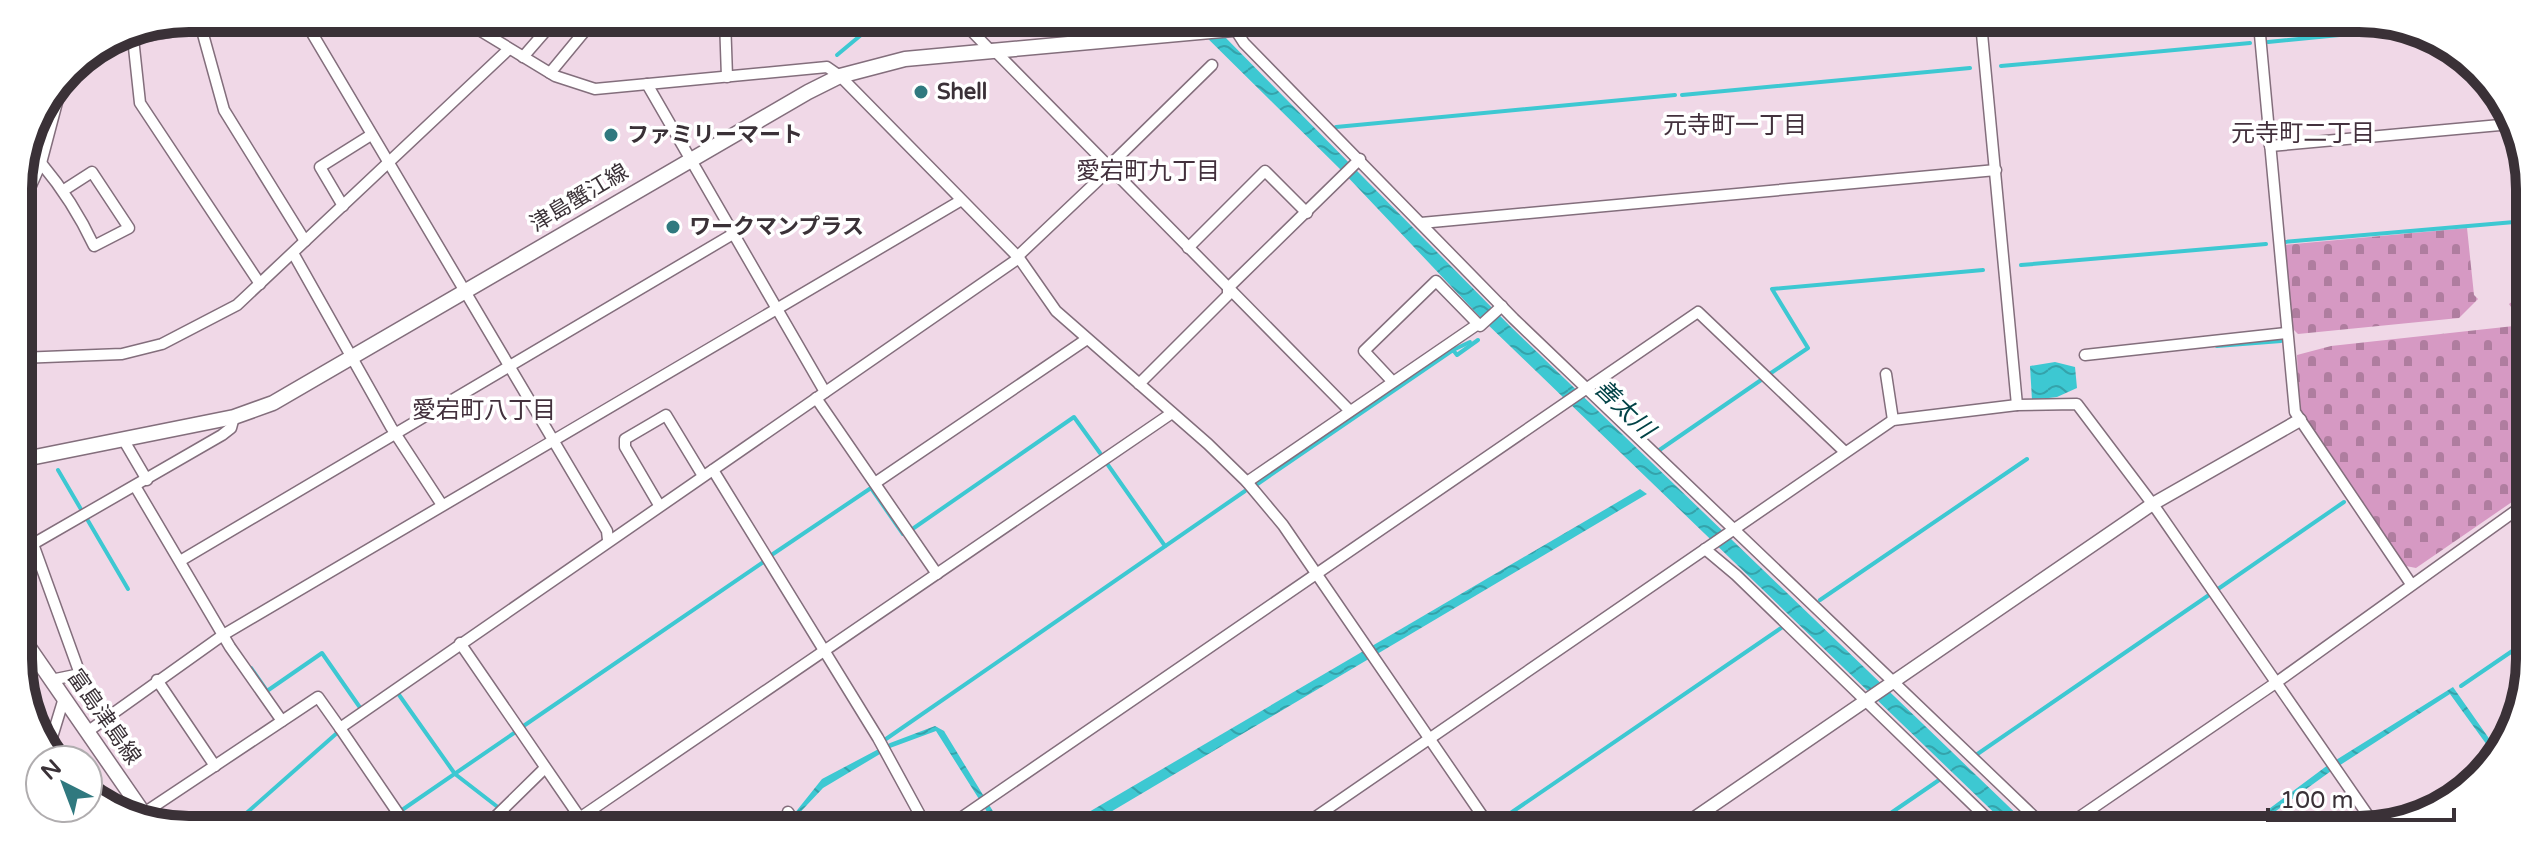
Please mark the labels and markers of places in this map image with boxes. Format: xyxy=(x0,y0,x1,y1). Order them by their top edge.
place label: Shell xyxy=(937,79,987,105)
marker: Shell xyxy=(912,83,930,101)
place label: ファミリーマート xyxy=(627,122,803,148)
marker: ファミリーマート xyxy=(602,126,620,144)
place label: ワークマンプラス xyxy=(689,214,864,240)
marker: ワークマンプラス xyxy=(664,218,682,236)

